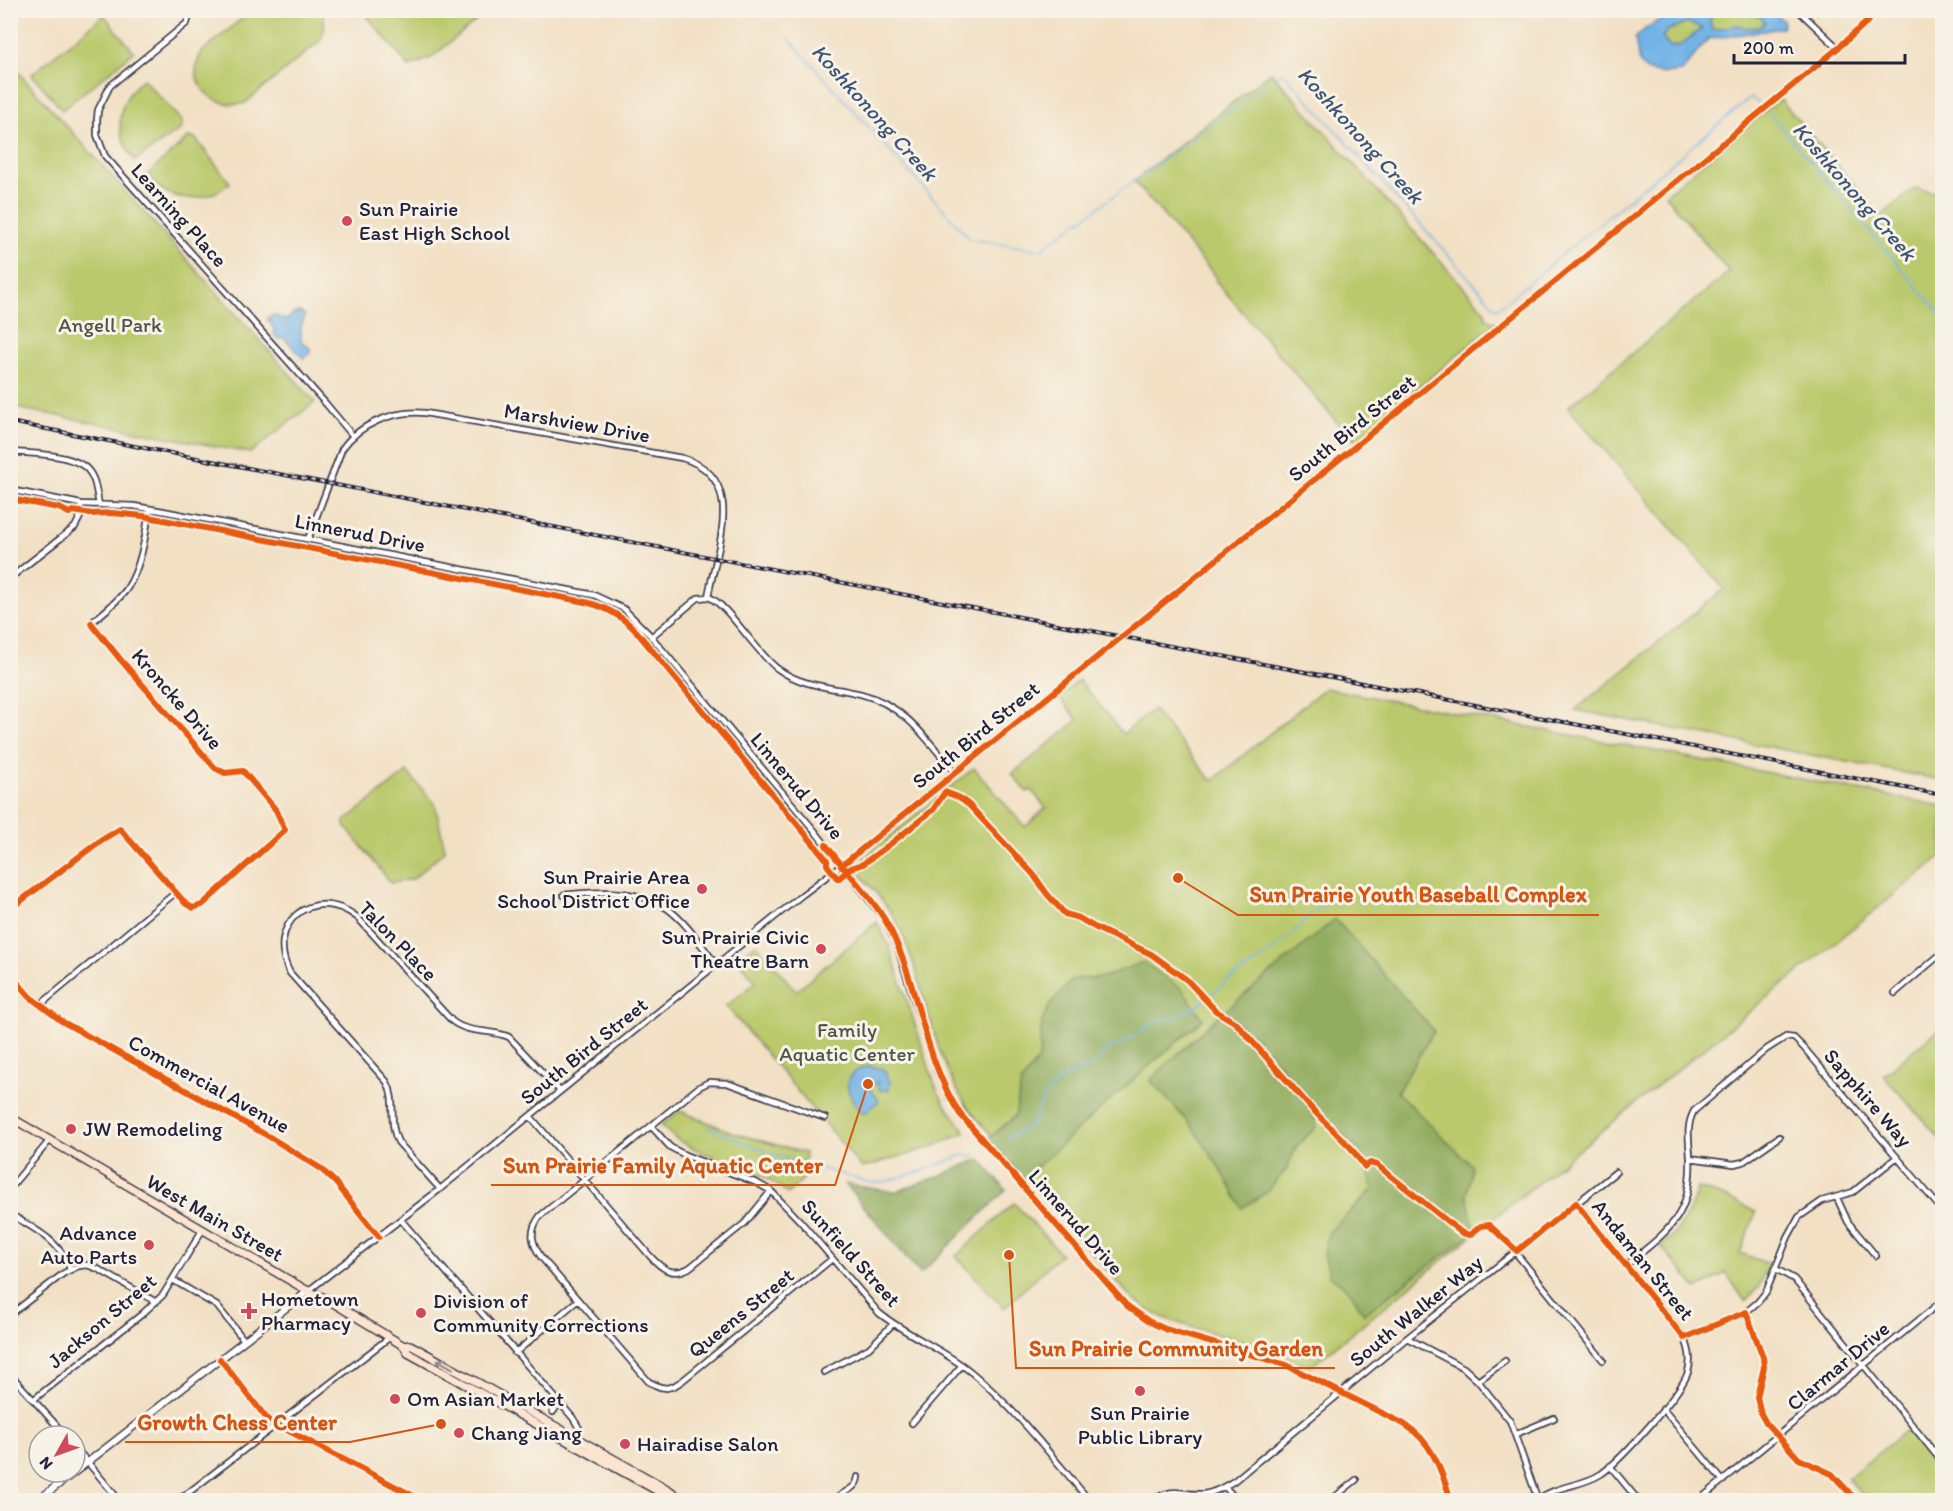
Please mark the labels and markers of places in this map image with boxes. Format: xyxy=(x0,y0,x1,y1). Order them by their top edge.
place label: Sun Prairie East High School xyxy=(359,196,510,245)
marker: Sun Prairie East High School xyxy=(340,214,354,228)
place label: Sun Prairie Area School District Office xyxy=(497,864,690,913)
callout: Sun Prairie Youth Baseball Complex xyxy=(1238,875,1599,915)
marker: Sun Prairie Area School District Office xyxy=(695,882,709,896)
place label: Sun Prairie Civic Theatre Barn xyxy=(662,924,809,973)
marker: Sun Prairie Civic Theatre Barn xyxy=(814,942,828,956)
place label: JW Remodeling xyxy=(83,1116,223,1141)
marker: JW Remodeling xyxy=(64,1122,78,1136)
callout: Sun Prairie Family Aquatic Center xyxy=(491,1145,835,1185)
place label: Advance Auto Parts xyxy=(41,1220,137,1269)
marker: Advance Auto Parts xyxy=(142,1238,156,1252)
place label: Hometown Pharmacy xyxy=(261,1286,359,1335)
place label: Division of Community Corrections xyxy=(433,1288,649,1337)
marker: Hometown Pharmacy xyxy=(242,1304,256,1318)
marker: Division of Community Corrections xyxy=(414,1306,428,1320)
callout: Sun Prairie Community Garden xyxy=(1016,1328,1335,1368)
marker: Sun Prairie Public Library xyxy=(1133,1384,1147,1398)
place label: Om Asian Market xyxy=(407,1386,564,1411)
marker: Om Asian Market xyxy=(388,1392,402,1406)
place label: Sun Prairie Public Library xyxy=(1078,1400,1202,1449)
callout: Growth Chess Center xyxy=(125,1402,350,1442)
place label: Chang Jiang xyxy=(471,1420,582,1445)
marker: Chang Jiang xyxy=(452,1426,466,1440)
place label: Hairadise Salon xyxy=(637,1431,778,1456)
marker: Hairadise Salon xyxy=(618,1437,632,1451)

